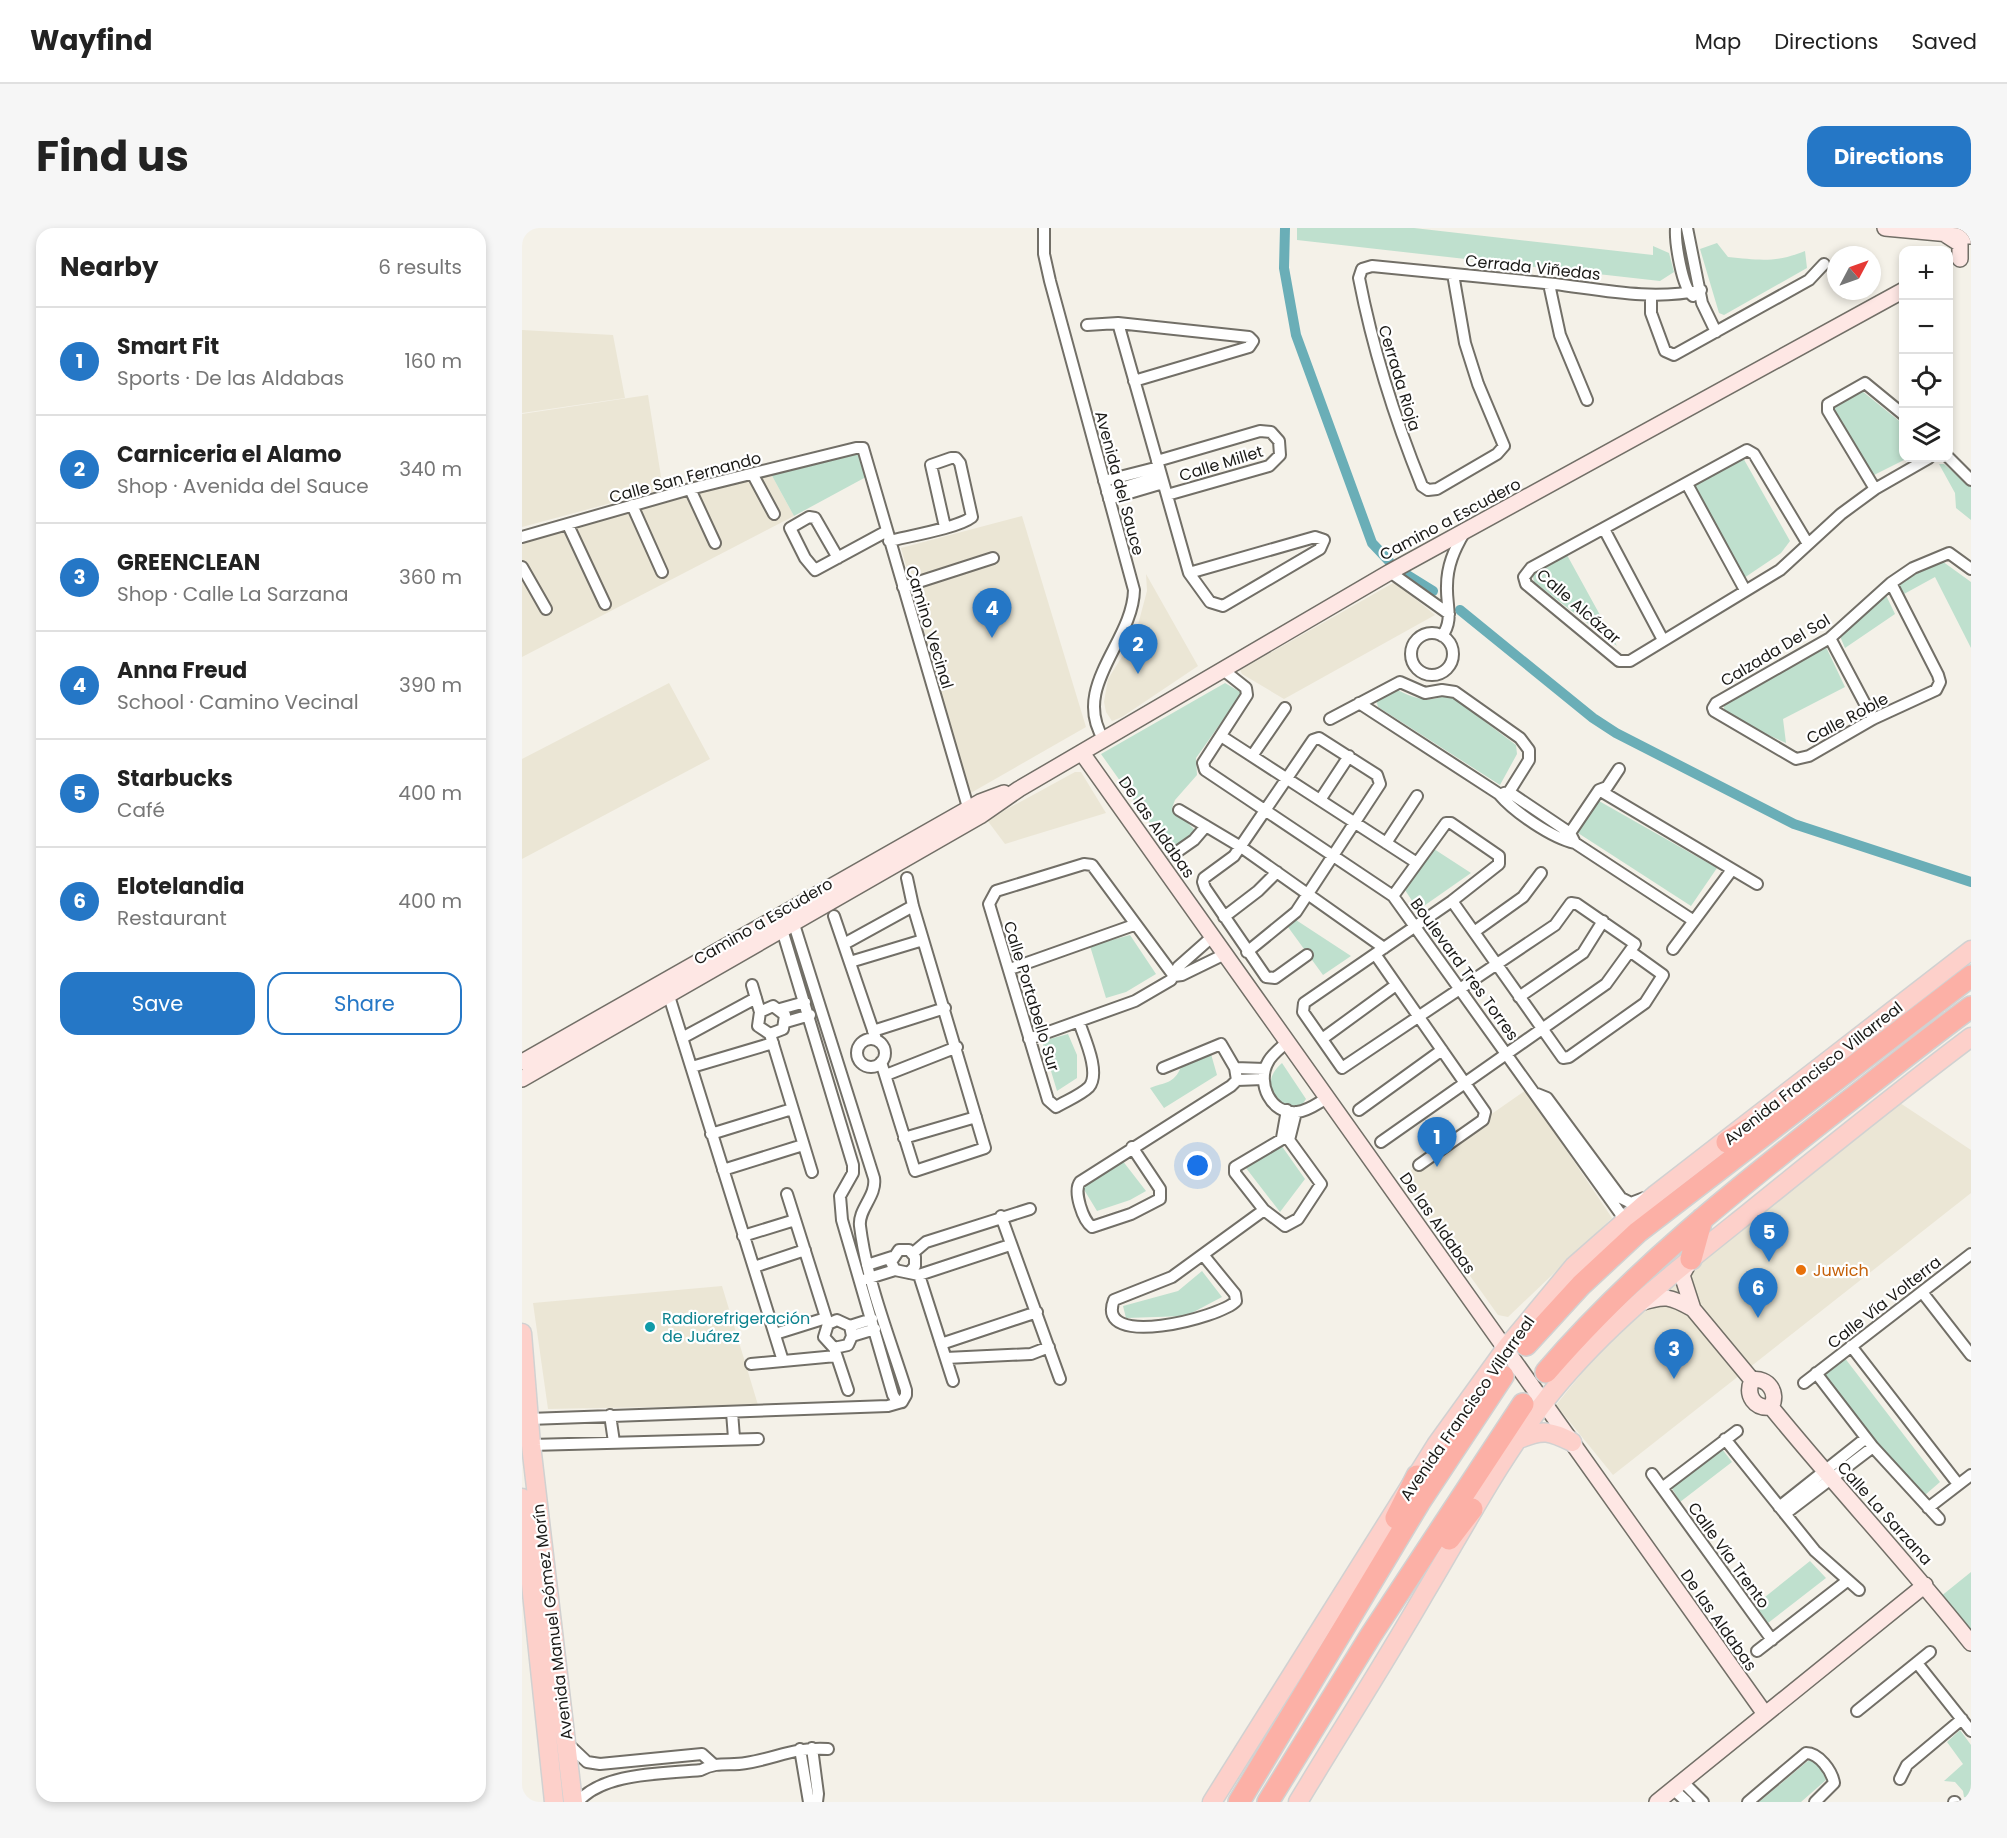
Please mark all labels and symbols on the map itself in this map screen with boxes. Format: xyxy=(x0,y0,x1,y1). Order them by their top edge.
north arrow xyxy=(1827,246,1881,300)
street label: Cerrada Viñedas xyxy=(1464,249,1602,286)
street label: Cerrada Rioja xyxy=(1372,322,1427,434)
street label: Avenida del Sauce xyxy=(1089,408,1150,558)
street label: Calle Millet xyxy=(1176,440,1266,487)
street label: Calle San Fernando xyxy=(607,446,764,509)
street label: Camino a Escudero xyxy=(1376,472,1525,566)
street label: Camino Vecinal xyxy=(900,563,959,692)
street label: Calle Alcázar xyxy=(1532,563,1626,649)
pin: 4 xyxy=(972,588,1012,638)
street label: Calzada Del Sol xyxy=(1716,609,1834,692)
pin: 2 xyxy=(1118,624,1158,674)
street label: Calle Roble xyxy=(1802,687,1892,750)
street label: De las Aldabas xyxy=(1113,772,1200,883)
street label: Camino a Escudero xyxy=(690,872,837,971)
street label: Boulevard Tres Torres xyxy=(1405,893,1524,1045)
street label: Calle Portabello Sur xyxy=(998,918,1065,1074)
street label: Avenida Francisco Villarreal xyxy=(1719,996,1908,1151)
pin: 1 xyxy=(1418,1118,1456,1167)
your location xyxy=(1183,1151,1212,1180)
street label: De las Aldabas xyxy=(1394,1168,1481,1279)
pin: 5 xyxy=(1750,1212,1788,1262)
street label: Calle Vía Volterra xyxy=(1823,1251,1946,1354)
place label: Juwich xyxy=(1813,1259,1869,1282)
marker: Juwich xyxy=(1794,1263,1808,1277)
pin: 6 xyxy=(1738,1268,1778,1318)
place label: Radiorefrigeración de Juárez xyxy=(662,1307,810,1348)
street label: Avenida Francisco Villarreal xyxy=(1395,1311,1540,1505)
marker: Radiorefrigeración de Juárez xyxy=(643,1320,657,1334)
pin: 3 xyxy=(1654,1330,1694,1379)
street label: Calle La Sarzana xyxy=(1832,1456,1938,1570)
street label: Calle Vía Trento xyxy=(1682,1498,1775,1613)
street label: Avenida Manuel Gómez Morín xyxy=(527,1503,578,1741)
street label: De las Aldabas xyxy=(1675,1565,1762,1676)

